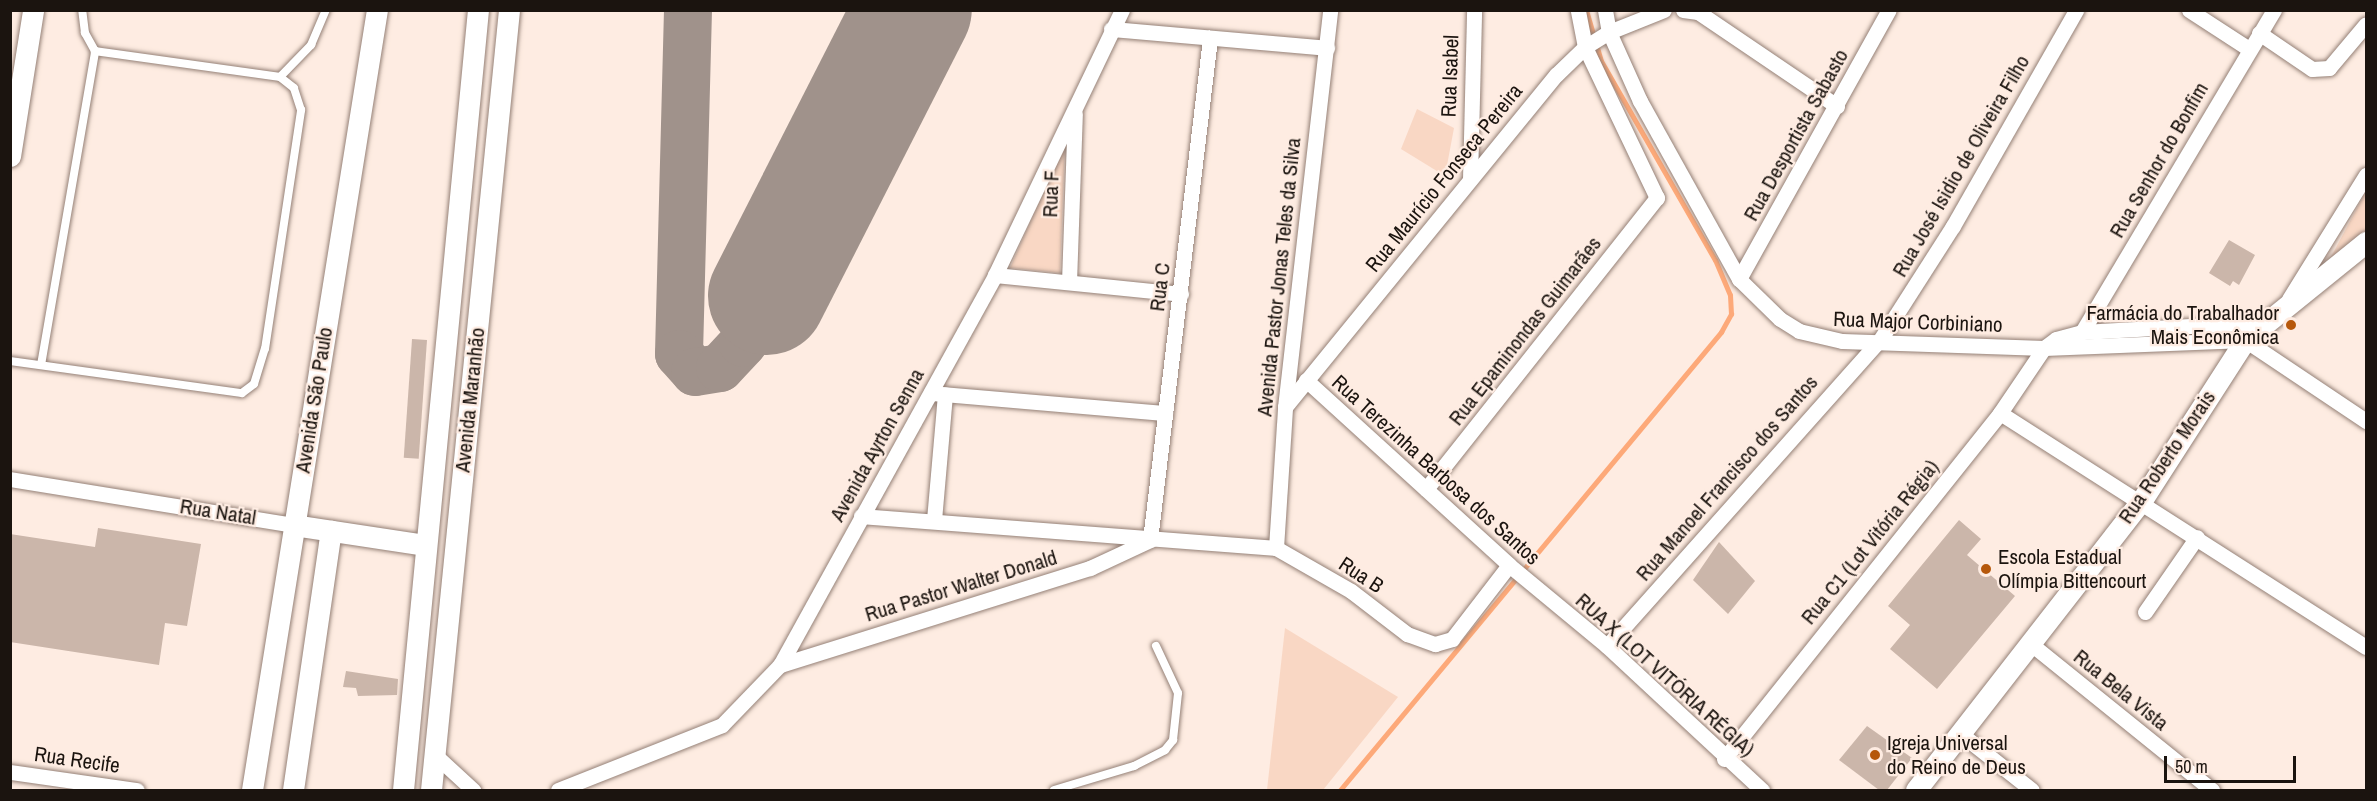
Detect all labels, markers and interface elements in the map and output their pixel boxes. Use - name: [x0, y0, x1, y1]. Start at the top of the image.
- street label: Rua Isabel: [1436, 34, 1464, 118]
- street label: Rua Desportista Sabasto: [1738, 45, 1854, 225]
- street label: Rua José Isidio de Oliveira Filho: [1887, 51, 2035, 281]
- street label: Rua Senhor do Bonfim: [2104, 78, 2214, 242]
- street label: Rua Maurício Fonseca Pereira: [1360, 79, 1528, 277]
- street label: Avenida Pastor Jonas Teles da Silva: [1252, 136, 1306, 418]
- street label: Rua F: [1038, 170, 1064, 218]
- street label: Rua Epaminondas Guimarães: [1443, 232, 1607, 430]
- street label: Rua C: [1145, 261, 1175, 313]
- place label: Farmácia do Trabalhador Mais Econômica: [2086, 300, 2279, 350]
- street label: Rua Major Corbiniano: [1833, 306, 2003, 338]
- marker: Farmácia do Trabalhador Mais Econômica: [2284, 318, 2298, 332]
- street label: Avenida São Paulo: [290, 325, 338, 475]
- street label: Avenida Maranhão: [450, 326, 490, 474]
- street label: Avenida Ayrton Senna: [824, 364, 930, 526]
- street label: Rua Terezinha Barbosa dos Santos: [1327, 370, 1545, 570]
- street label: Rua Manoel Francisco dos Santos: [1631, 370, 1823, 586]
- street label: Rua Roberto Morais: [2113, 386, 2221, 528]
- street label: Rua C1 (Lot Vitória Régia): [1796, 455, 1944, 629]
- street label: Rua Natal: [178, 494, 258, 530]
- place label: Escola Estadual Olímpia Bittencourt: [1998, 544, 2146, 594]
- street label: Rua Pastor Walter Donald: [862, 545, 1060, 627]
- street label: Rua B: [1334, 551, 1388, 599]
- marker: Escola Estadual Olímpia Bittencourt: [1979, 562, 1993, 576]
- street label: RUA X (LOT VITÓRIA RÉGIA): [1570, 587, 1760, 763]
- street label: Rua Bela Vista: [2069, 644, 2173, 736]
- place label: Igreja Universal do Reino de Deus: [1887, 730, 2026, 780]
- street label: Rua Recife: [33, 742, 121, 778]
- scale bar: [2167, 744, 2299, 782]
- marker: Igreja Universal do Reino de Deus: [1868, 748, 1882, 762]
- text: 50 m: [2175, 754, 2208, 779]

